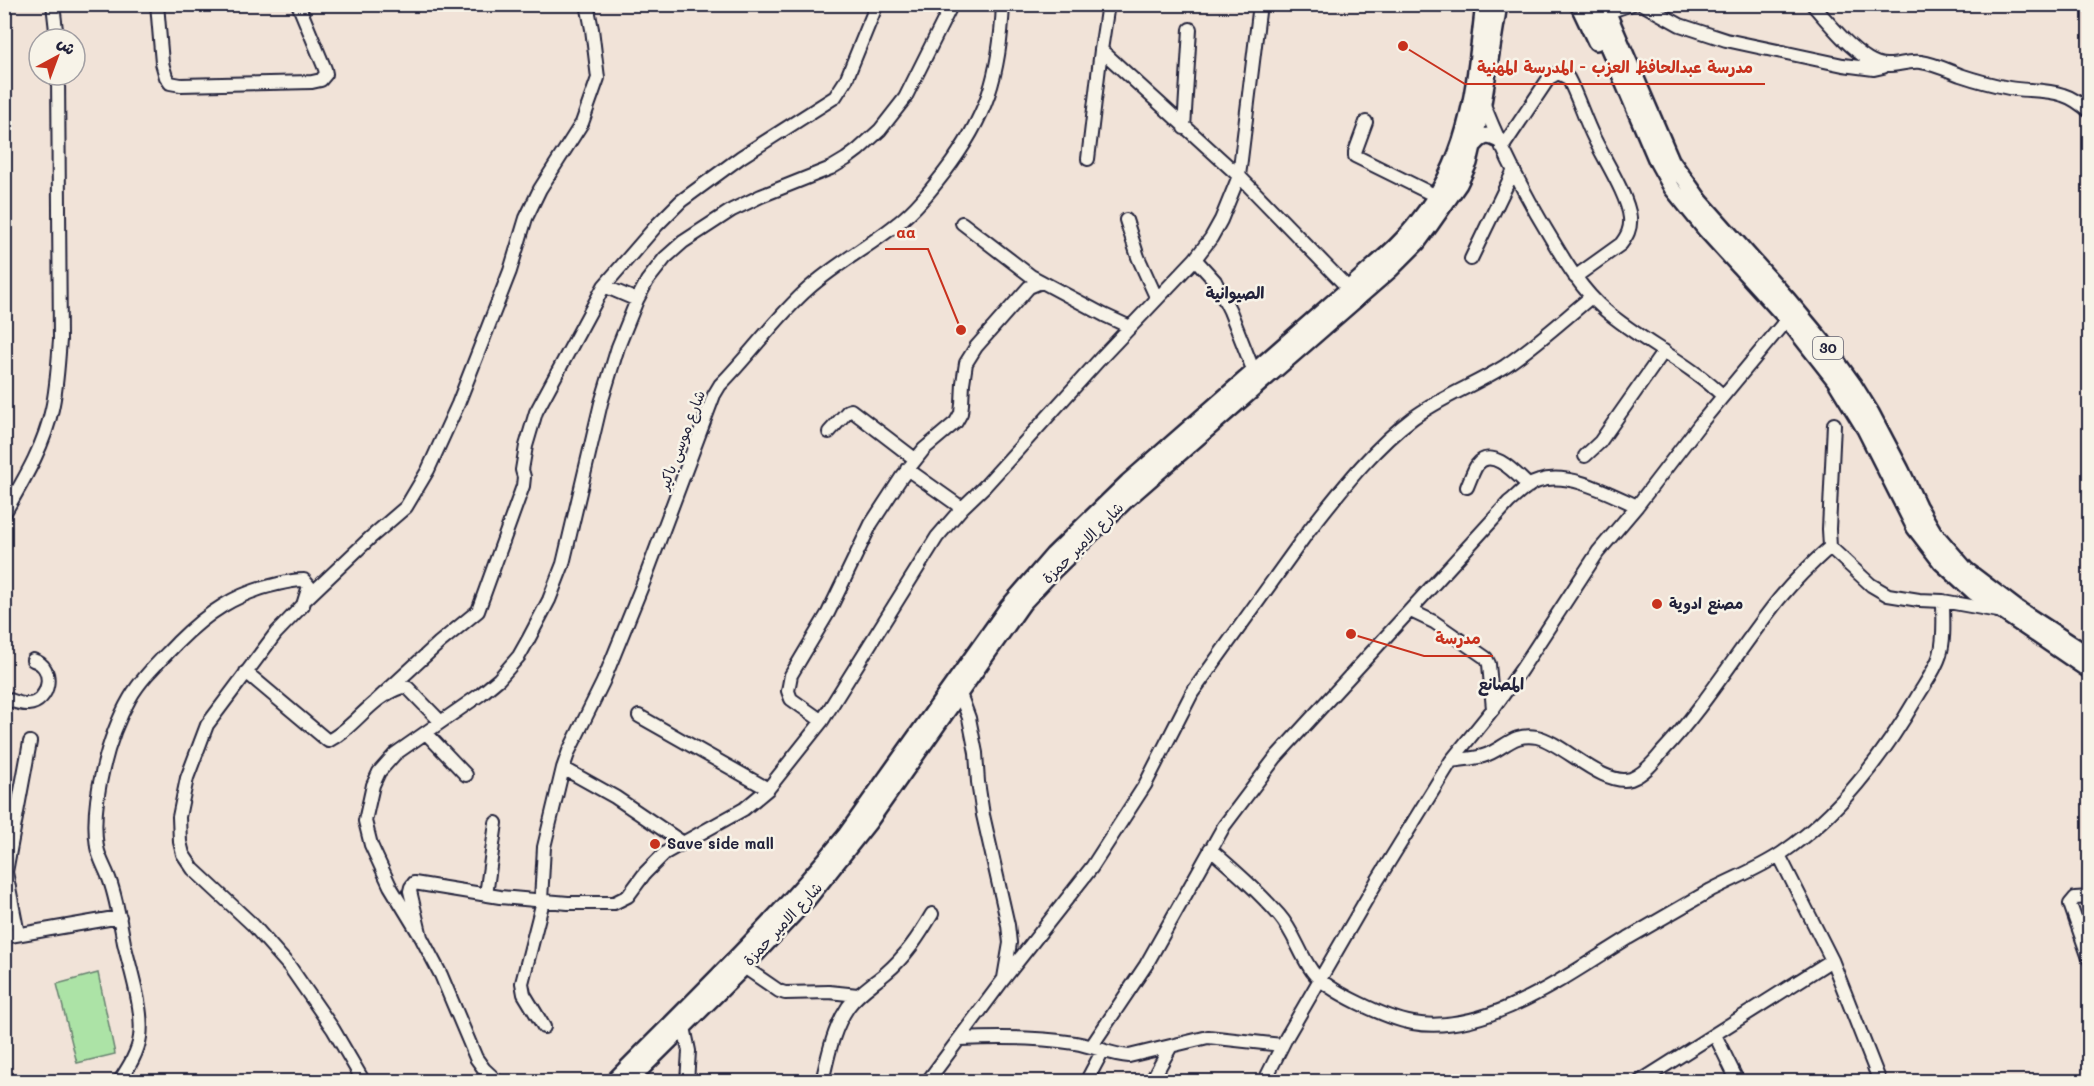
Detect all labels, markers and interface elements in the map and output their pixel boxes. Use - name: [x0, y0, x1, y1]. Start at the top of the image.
- north arrow: [27, 27, 87, 87]
- text: ش: [54, 32, 81, 59]
- callout: مدرسة عبدالحافظ العزب - المدرسة المهنية: [1465, 50, 1765, 84]
- text: مدرسة عبدالحافظ العزب - المدرسة المهنية: [1477, 56, 1753, 77]
- callout: aa: [885, 215, 928, 249]
- text: aa: [896, 221, 916, 242]
- district label: الصيوانية: [1206, 282, 1264, 304]
- road number: 30: [1813, 337, 1843, 359]
- street label: شارع موسى باكير: [652, 387, 710, 494]
- street label: شارع الامير حمزة: [1037, 497, 1128, 588]
- place label: مصنع ادوية: [1669, 593, 1743, 615]
- marker: مصنع ادوية: [1650, 597, 1664, 611]
- callout: مدرسة: [1424, 622, 1493, 656]
- text: مدرسة: [1435, 627, 1481, 648]
- district label: المصانع: [1478, 673, 1524, 696]
- place label: Save side mall: [667, 833, 774, 853]
- marker: Save side mall: [648, 837, 662, 851]
- street label: شارع الامير حمزة: [738, 877, 827, 970]

